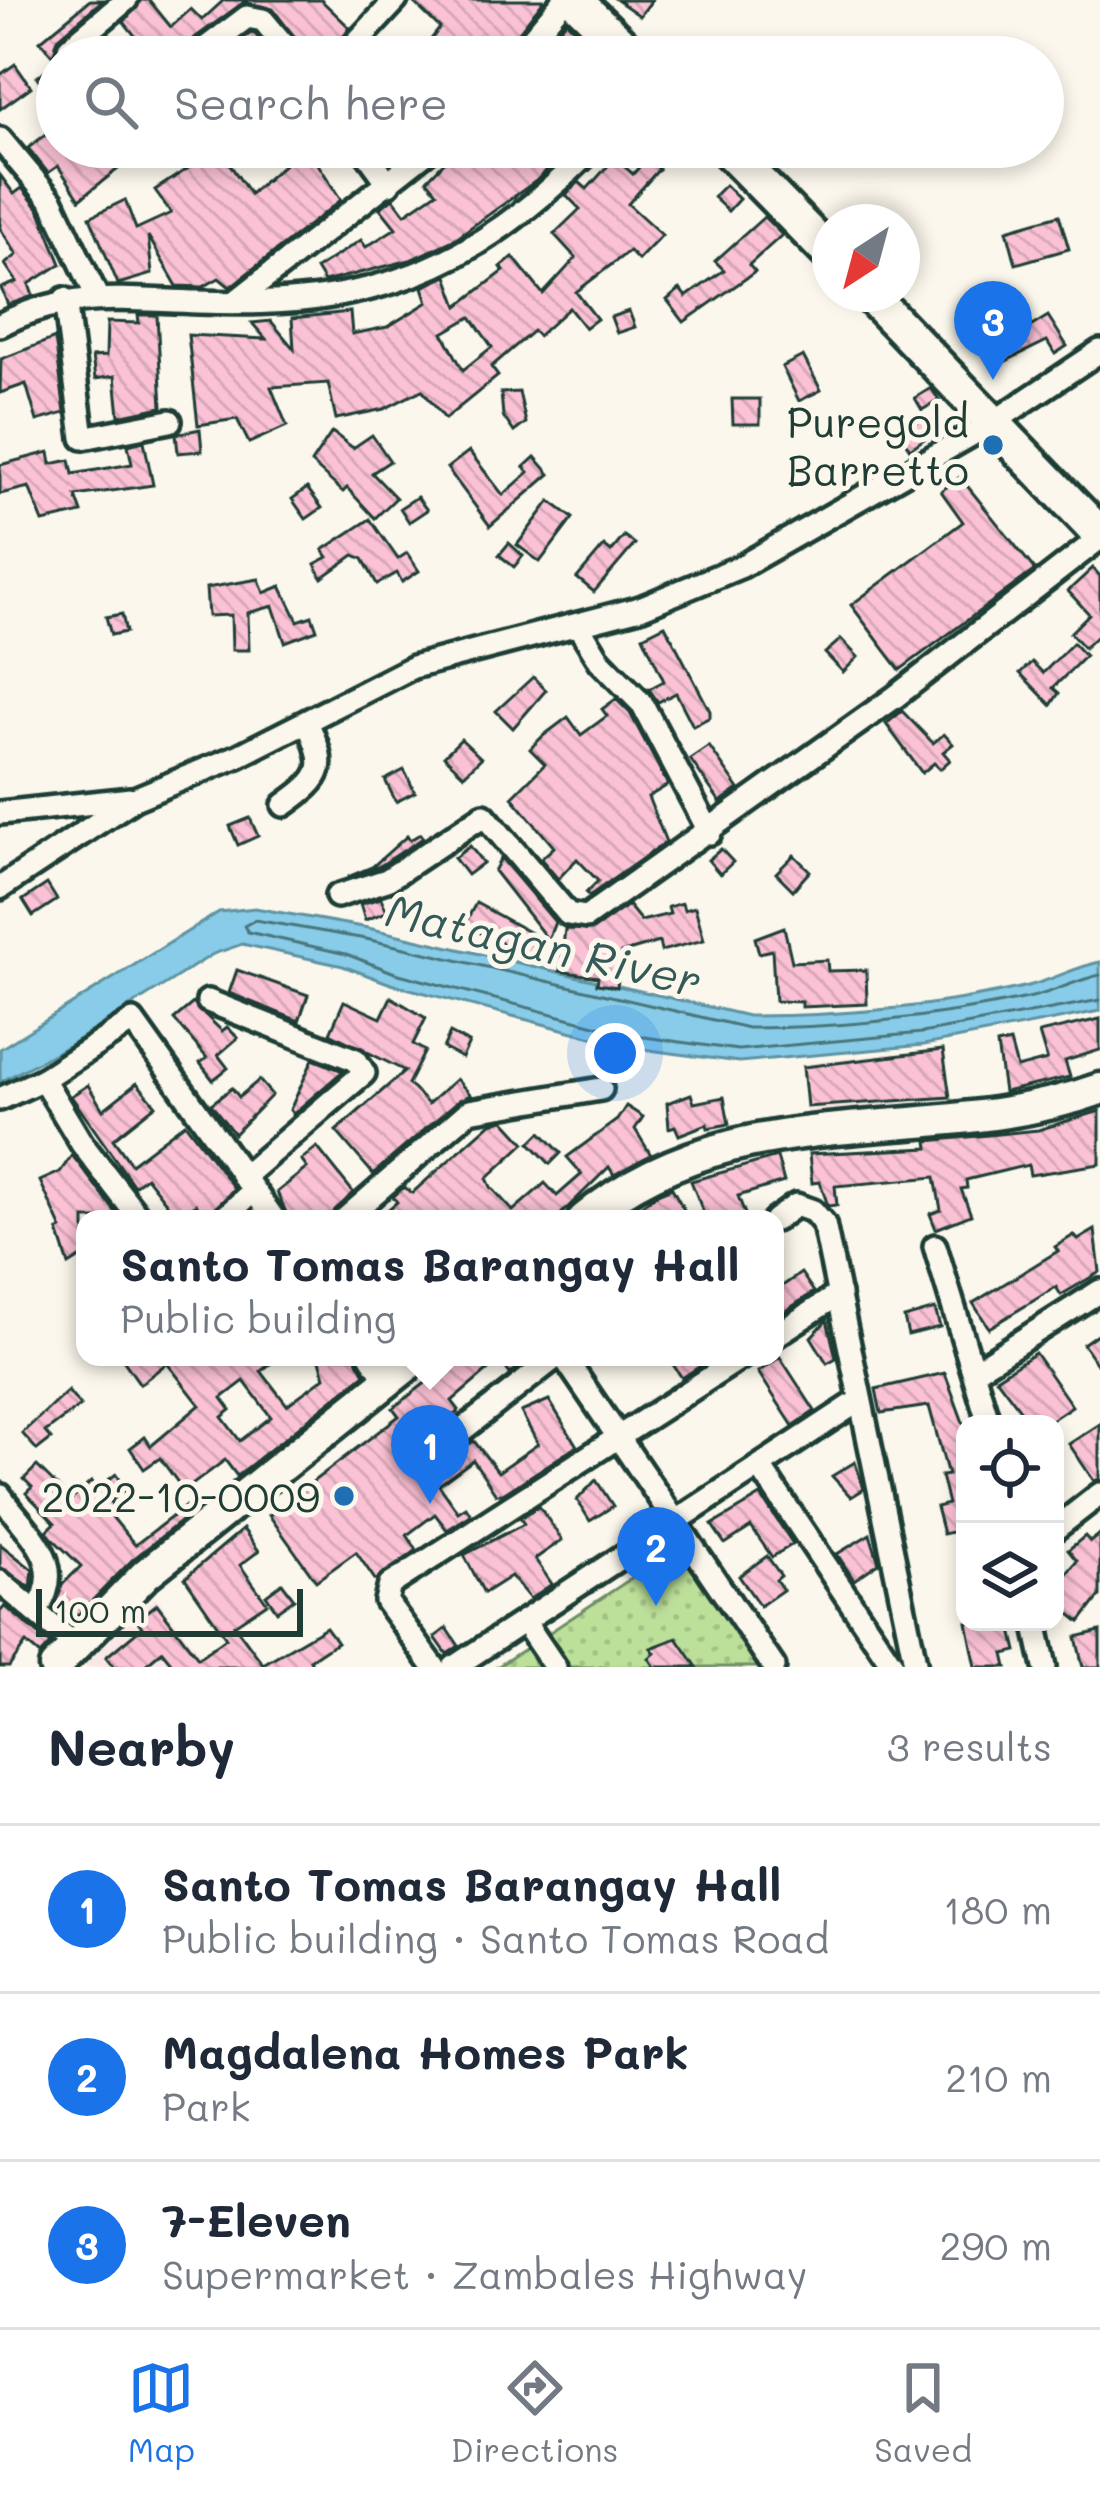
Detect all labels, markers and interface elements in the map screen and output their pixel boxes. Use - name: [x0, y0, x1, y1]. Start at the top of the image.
- search box: [36, 36, 1064, 168]
- icon: search: [78, 69, 144, 135]
- text: Search here: [174, 73, 448, 131]
- north arrow: [812, 204, 920, 312]
- pin: 3: [954, 281, 1032, 380]
- place label: Puregold Barretto: [787, 394, 969, 497]
- marker: Puregold Barretto: [980, 432, 1006, 458]
- water label: Matagan River: [381, 880, 707, 1008]
- your location: [585, 1023, 645, 1083]
- popup: [76, 1210, 784, 1366]
- text: Santo Tomas Barangay Hall: [120, 1234, 740, 1292]
- text: Public building: [120, 1292, 396, 1343]
- pin: 1: [391, 1405, 469, 1504]
- map controls: [956, 1415, 1064, 1631]
- button: locate: [956, 1415, 1064, 1523]
- place label: 2022-10-0009: [41, 1469, 320, 1524]
- marker: 2022-10-0009: [331, 1483, 357, 1509]
- pin: 2: [617, 1507, 695, 1606]
- button: layers: [956, 1523, 1064, 1631]
- scale bar: [36, 1583, 303, 1636]
- text: 100 m: [54, 1588, 146, 1631]
- text: Nearby: [48, 1712, 235, 1779]
- text: 3 results: [887, 1720, 1052, 1771]
- text: Santo Tomas Barangay Hall: [162, 1854, 781, 1912]
- text: 1: [78, 1883, 96, 1934]
- text: 180 m: [943, 1883, 1052, 1934]
- text: Public building · Santo Tomas Road: [162, 1912, 829, 1963]
- text: Magdalena Homes Park: [162, 2022, 689, 2080]
- text: 2: [76, 2051, 98, 2102]
- text: 210 m: [945, 2051, 1052, 2102]
- text: Park: [162, 2080, 250, 2131]
- text: 7-Eleven: [162, 2190, 351, 2248]
- text: 3: [75, 2219, 99, 2270]
- text: 290 m: [940, 2219, 1052, 2270]
- text: Supermarket · Zambales Highway: [162, 2248, 807, 2299]
- tab: Map: [128, 2355, 195, 2470]
- tab: Directions: [451, 2355, 618, 2470]
- tab: Saved: [874, 2355, 972, 2470]

